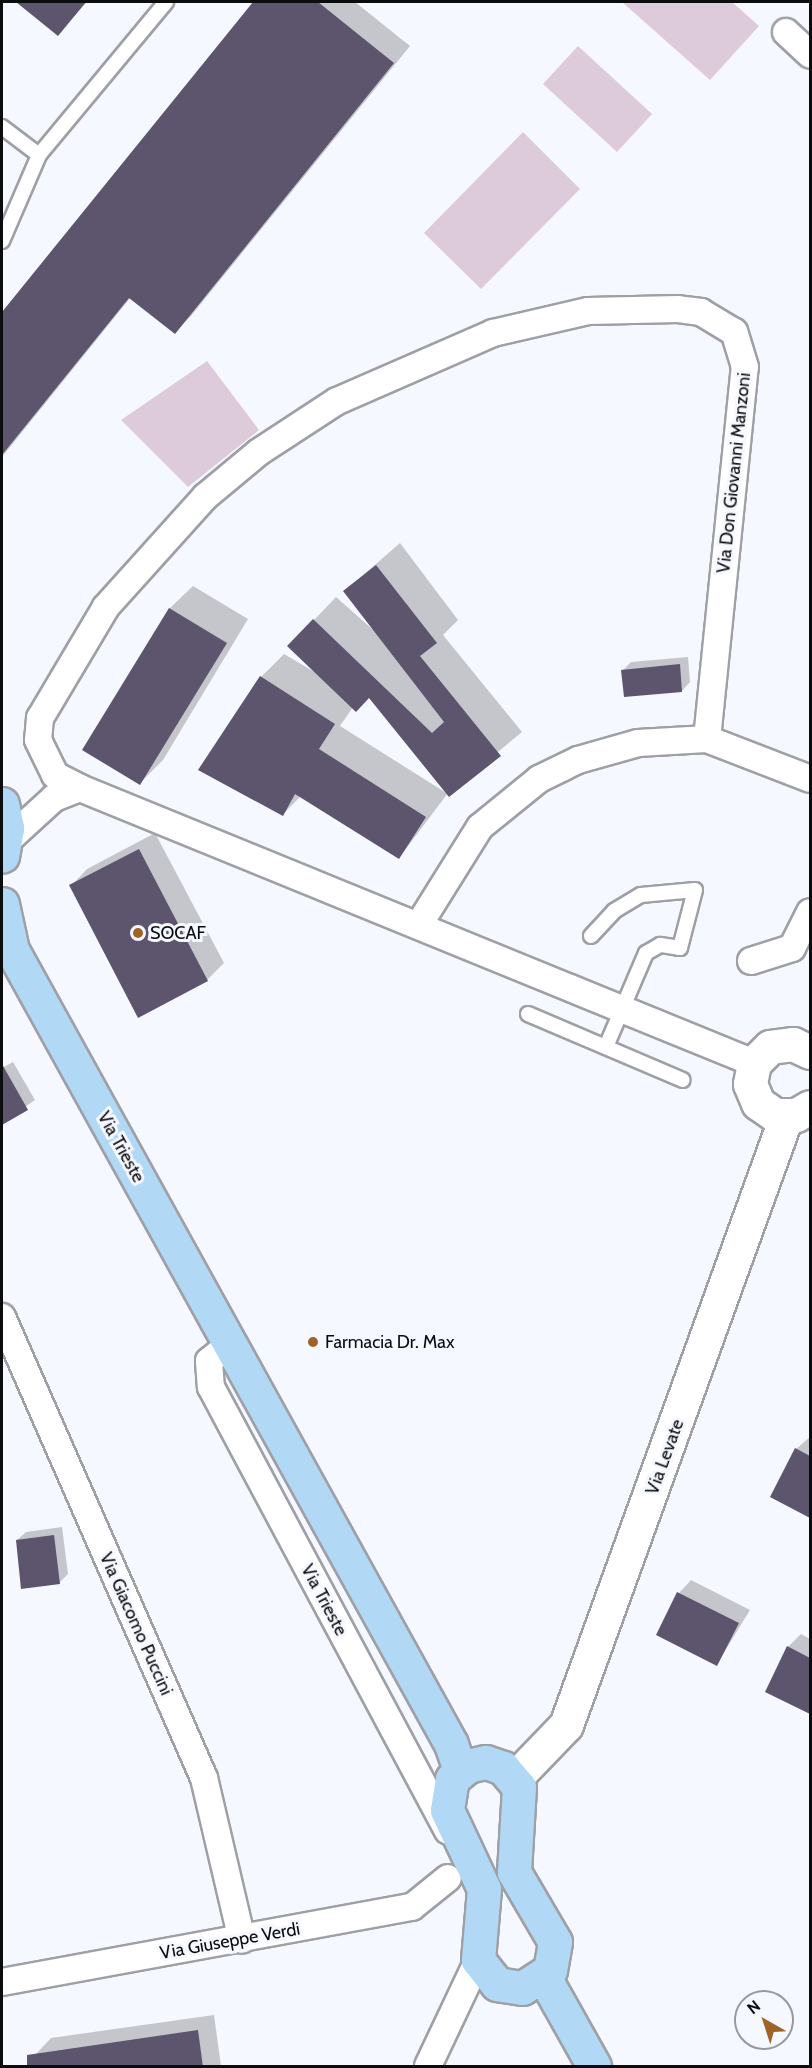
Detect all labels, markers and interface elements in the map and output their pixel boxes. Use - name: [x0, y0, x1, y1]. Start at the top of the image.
- street label: Via Don Giovanni Manzoni: [713, 372, 755, 574]
- place label: SOCAF: [150, 922, 206, 944]
- marker: SOCAF: [131, 926, 145, 940]
- street label: Via Trieste: [93, 1108, 149, 1186]
- place label: Farmacia Dr. Max: [325, 1331, 454, 1353]
- marker: Farmacia Dr. Max: [306, 1335, 320, 1349]
- street label: Via Levate: [641, 1416, 689, 1498]
- street label: Via Giacomo Puccini: [95, 1549, 177, 1699]
- street label: Via Trieste: [296, 1561, 352, 1639]
- street label: Via Giuseppe Verdi: [158, 1918, 302, 1964]
- north arrow: [734, 1990, 794, 2050]
- text: N: [743, 1996, 764, 2018]

